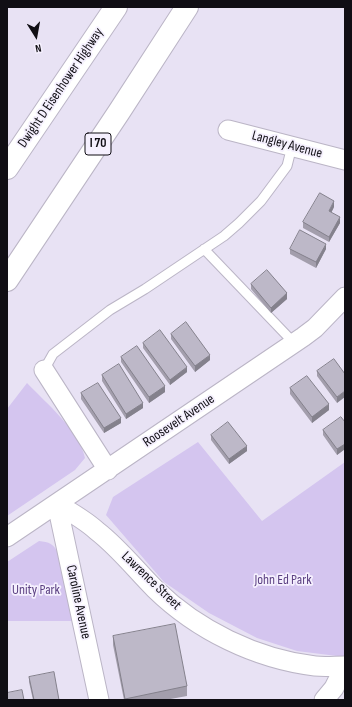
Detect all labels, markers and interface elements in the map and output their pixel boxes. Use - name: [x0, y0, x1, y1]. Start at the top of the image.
- north arrow: [16, 16, 56, 56]
- street label: Dwight D Eisenhower Highway: [15, 25, 107, 151]
- text: N: [34, 41, 43, 55]
- street label: Langley Avenue: [250, 128, 324, 162]
- road number: I 70: [85, 133, 111, 155]
- street label: Roosevelt Avenue: [140, 391, 218, 451]
- street label: Lawrence Street: [118, 548, 184, 614]
- street label: Caroline Avenue: [62, 564, 94, 640]
- park label: John Ed Park: [254, 572, 312, 588]
- park label: Unity Park: [12, 582, 60, 598]

